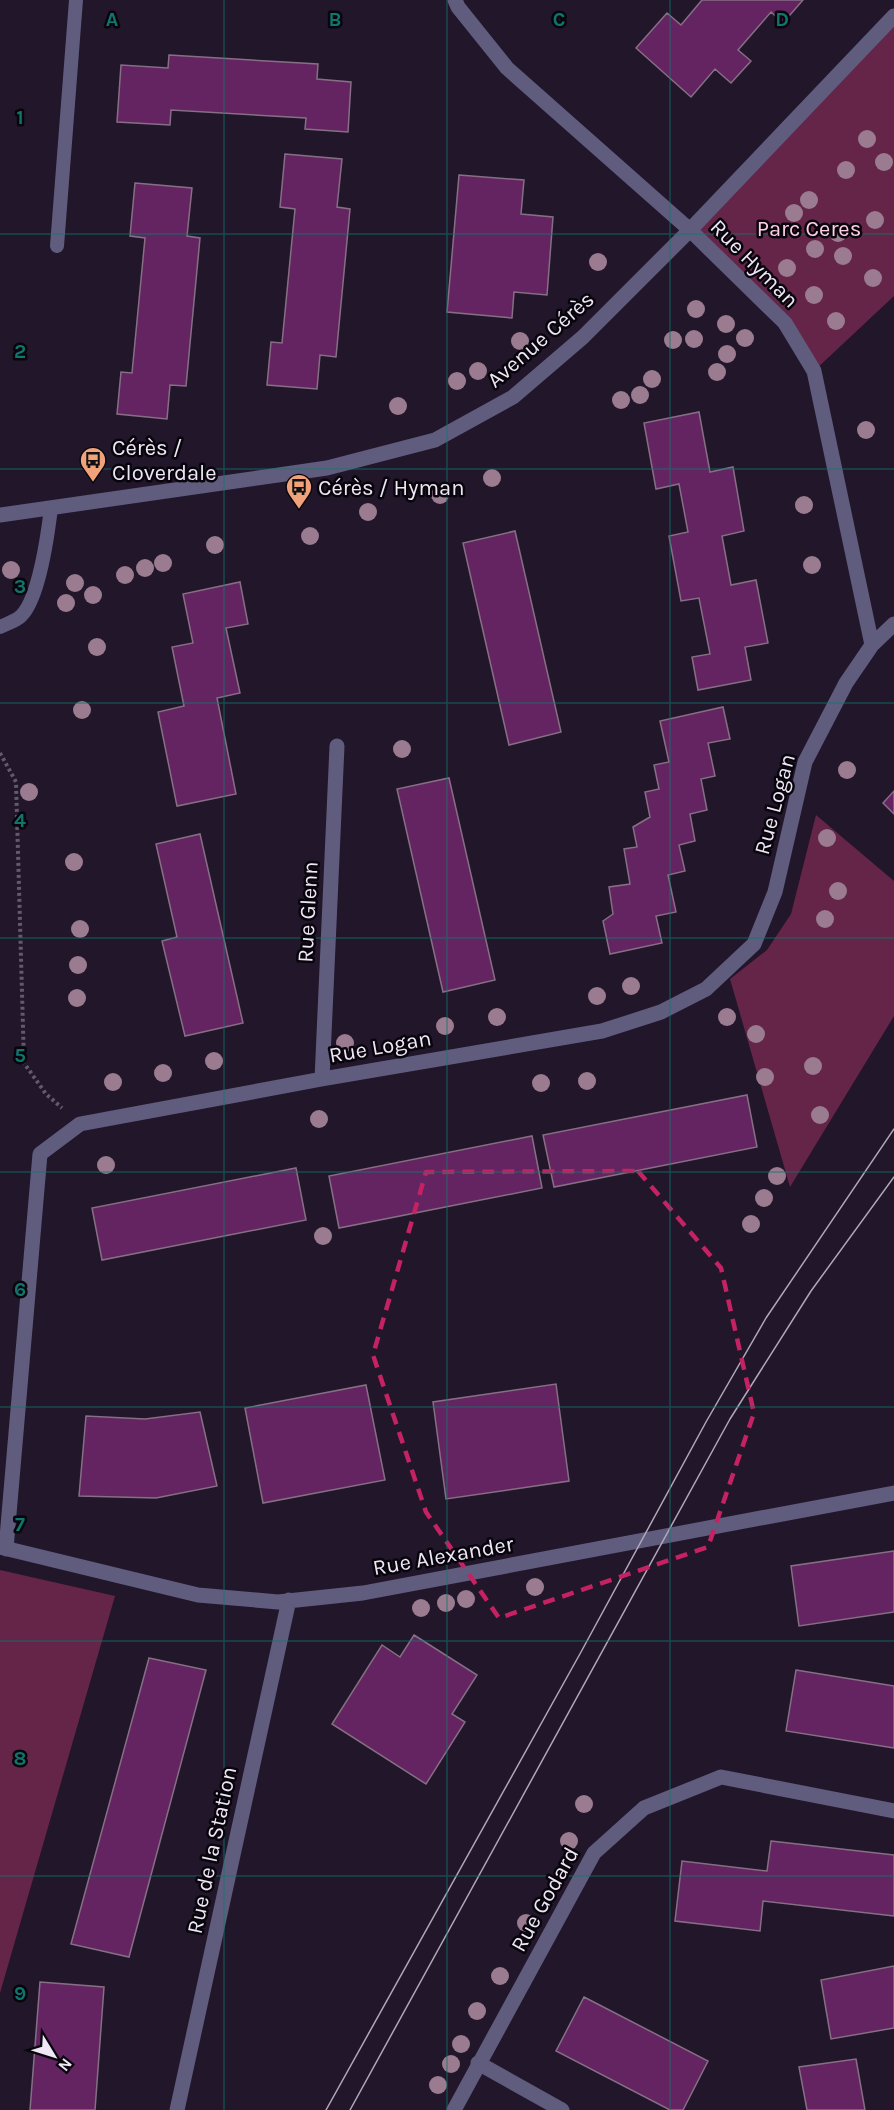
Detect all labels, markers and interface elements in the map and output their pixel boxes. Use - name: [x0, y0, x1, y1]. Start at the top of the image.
- text: A: [106, 8, 119, 31]
- text: B: [329, 8, 341, 31]
- text: C: [553, 8, 565, 31]
- text: D: [775, 8, 789, 31]
- text: 1: [16, 106, 24, 129]
- street label: Rue Hyman: [705, 214, 804, 313]
- park label: Parc Ceres: [757, 216, 861, 242]
- street label: Avenue Cérès: [482, 286, 599, 393]
- text: 2: [14, 340, 26, 363]
- place label: Cérès / Cloverdale: [112, 435, 217, 486]
- bus stop icon: Cérès / Cloverdale: [78, 445, 108, 483]
- bus stop icon: Cérès / Hyman: [284, 472, 314, 510]
- place label: Cérès / Hyman: [318, 475, 464, 501]
- text: 3: [14, 575, 26, 598]
- street label: Rue Logan: [749, 751, 801, 858]
- text: 4: [14, 809, 26, 832]
- street label: Rue Glenn: [292, 861, 324, 963]
- street label: Rue Logan: [327, 1025, 433, 1069]
- text: 5: [14, 1044, 26, 1067]
- text: 6: [14, 1278, 26, 1301]
- text: 7: [15, 1513, 25, 1536]
- street label: Rue Alexander: [371, 1531, 516, 1581]
- text: 8: [14, 1747, 26, 1770]
- street label: Rue de la Station: [182, 1764, 242, 1936]
- street label: Rue Godard: [505, 1843, 584, 1956]
- text: 9: [14, 1982, 26, 2005]
- north arrow: [24, 2026, 84, 2086]
- text: N: [54, 2055, 76, 2075]

